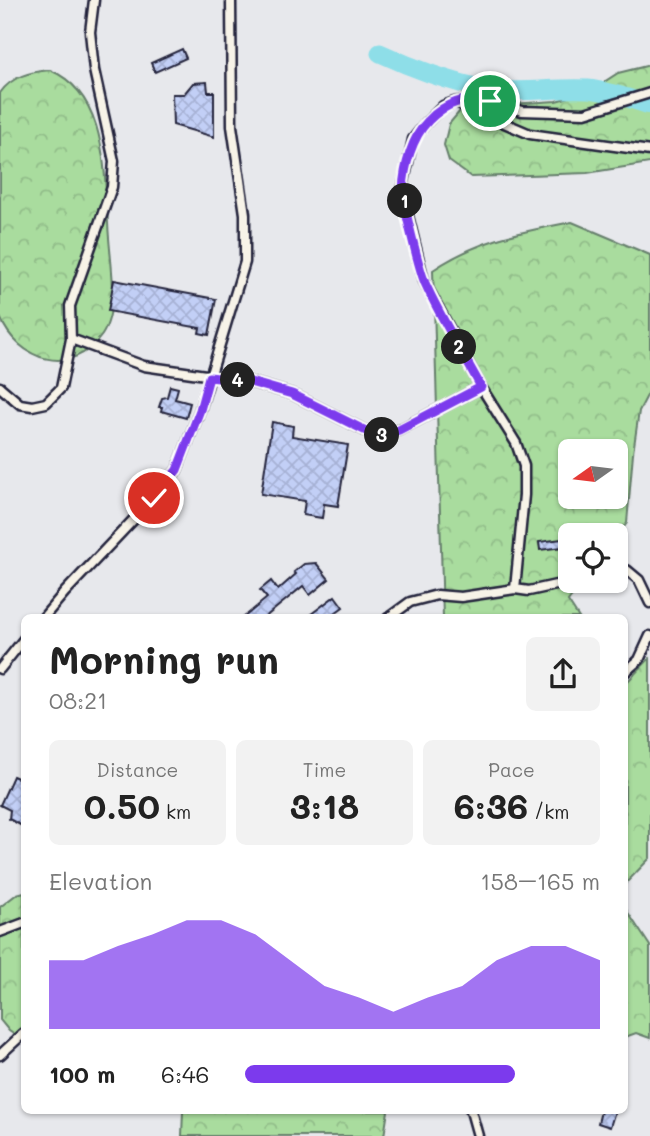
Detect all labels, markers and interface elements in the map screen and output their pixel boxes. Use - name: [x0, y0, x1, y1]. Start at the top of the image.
- pin: [460, 71, 520, 131]
- icon: arrive: [471, 82, 509, 120]
- pin: 1: [388, 184, 422, 218]
- text: 1: [400, 188, 409, 213]
- pin: 2: [442, 330, 476, 364]
- text: 2: [453, 334, 464, 359]
- pin: 4: [220, 362, 256, 398]
- text: 4: [231, 367, 244, 392]
- pin: 3: [364, 418, 400, 452]
- text: 3: [376, 422, 387, 447]
- north arrow: [558, 439, 628, 509]
- map controls: [558, 439, 628, 593]
- pin: [124, 468, 184, 528]
- icon: check: [135, 479, 173, 517]
- button: locate: [558, 523, 628, 593]
- text: Morning run: [49, 634, 279, 684]
- button: share: [526, 637, 600, 711]
- text: 08:21: [49, 685, 107, 715]
- text: Distance: [97, 757, 178, 782]
- text: Time: [303, 757, 346, 782]
- text: Pace: [488, 757, 535, 782]
- text: 0.50: [84, 782, 160, 828]
- text: 3:18: [290, 782, 359, 828]
- text: 6:36: [454, 782, 528, 828]
- text: km: [160, 799, 191, 824]
- text: /km: [528, 799, 569, 824]
- text: Elevation: [49, 866, 152, 896]
- text: 158–165 m: [480, 866, 600, 896]
- text: 100 m: [49, 1059, 115, 1089]
- text: 6:46: [161, 1059, 209, 1089]

